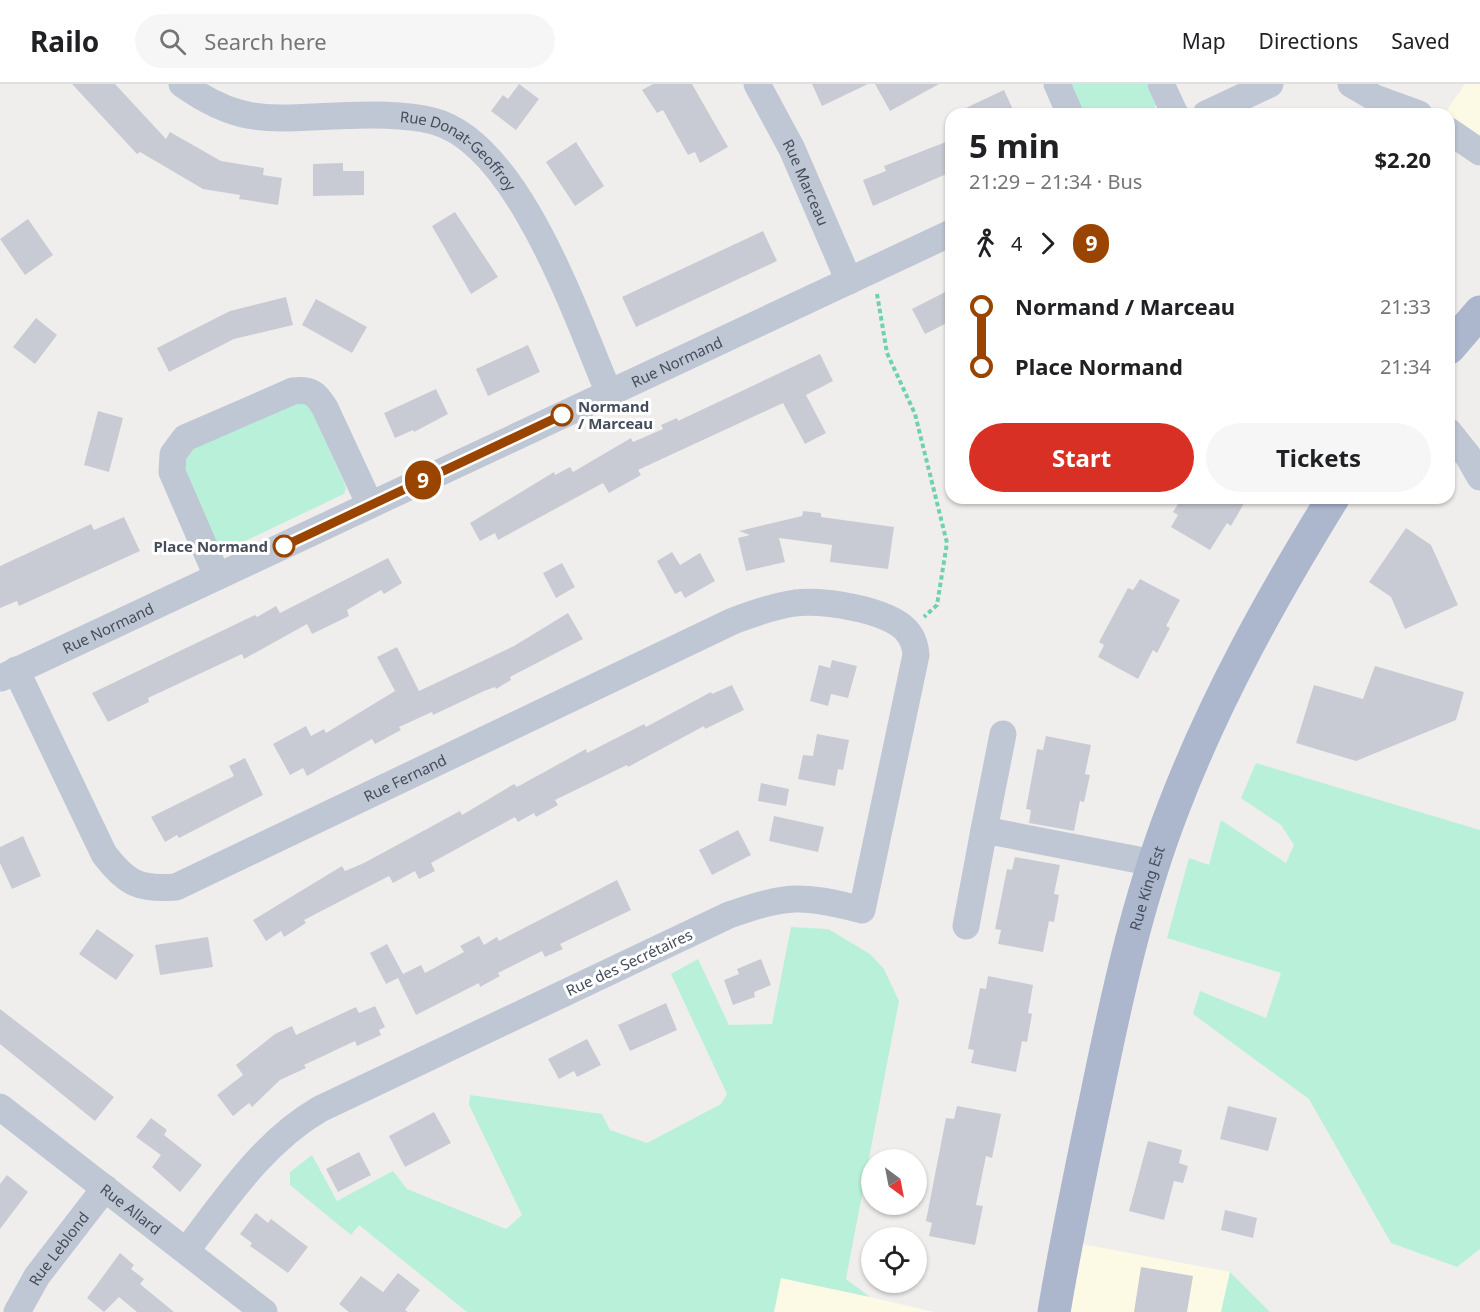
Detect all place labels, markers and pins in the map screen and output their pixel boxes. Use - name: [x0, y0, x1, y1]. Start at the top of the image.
- place label: Normand / Marceau: [578, 396, 653, 433]
- marker: Normand / Marceau: [551, 404, 573, 426]
- marker: Place Normand: [273, 535, 295, 557]
- place label: Place Normand: [154, 536, 268, 556]

